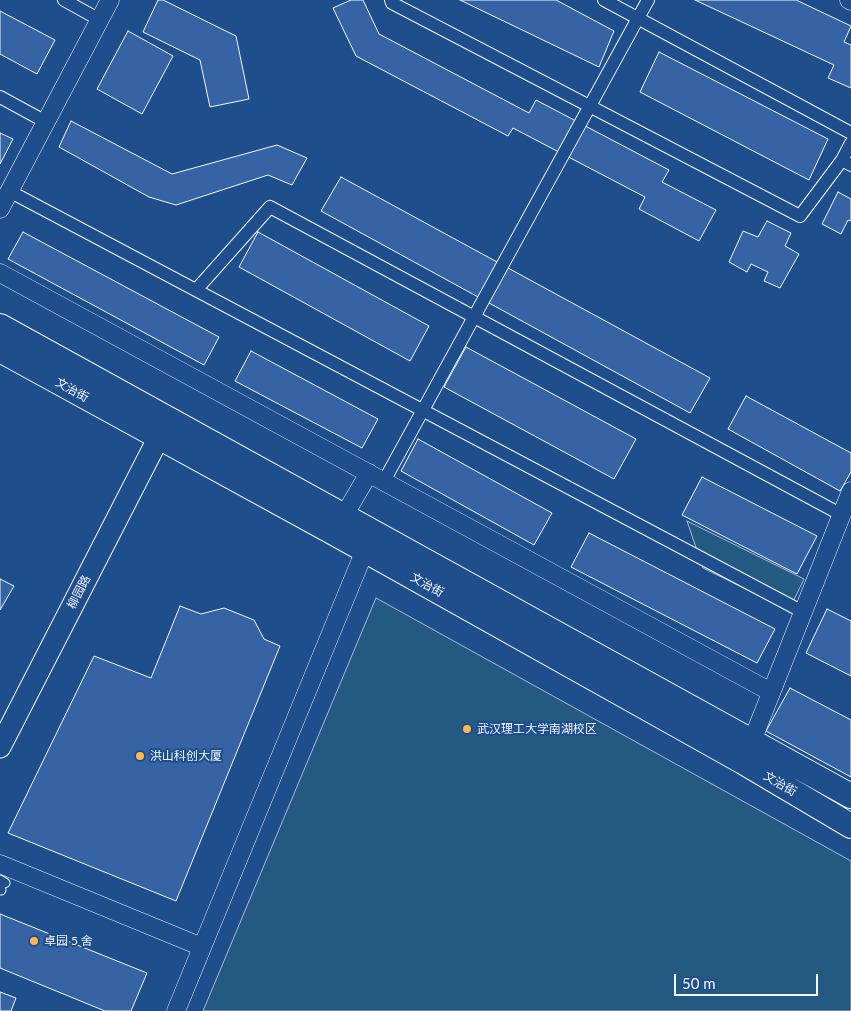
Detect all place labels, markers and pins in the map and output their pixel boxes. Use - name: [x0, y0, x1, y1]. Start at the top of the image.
- place label: 武汉理工大学南湖校区: [477, 722, 597, 736]
- marker: 武汉理工大学南湖校区: [461, 723, 473, 735]
- place label: 洪山科创大厦: [150, 749, 222, 763]
- marker: 洪山科创大厦: [134, 750, 146, 762]
- place label: 卓园 5 舍: [44, 934, 93, 948]
- marker: 卓园 5 舍: [28, 935, 40, 947]

